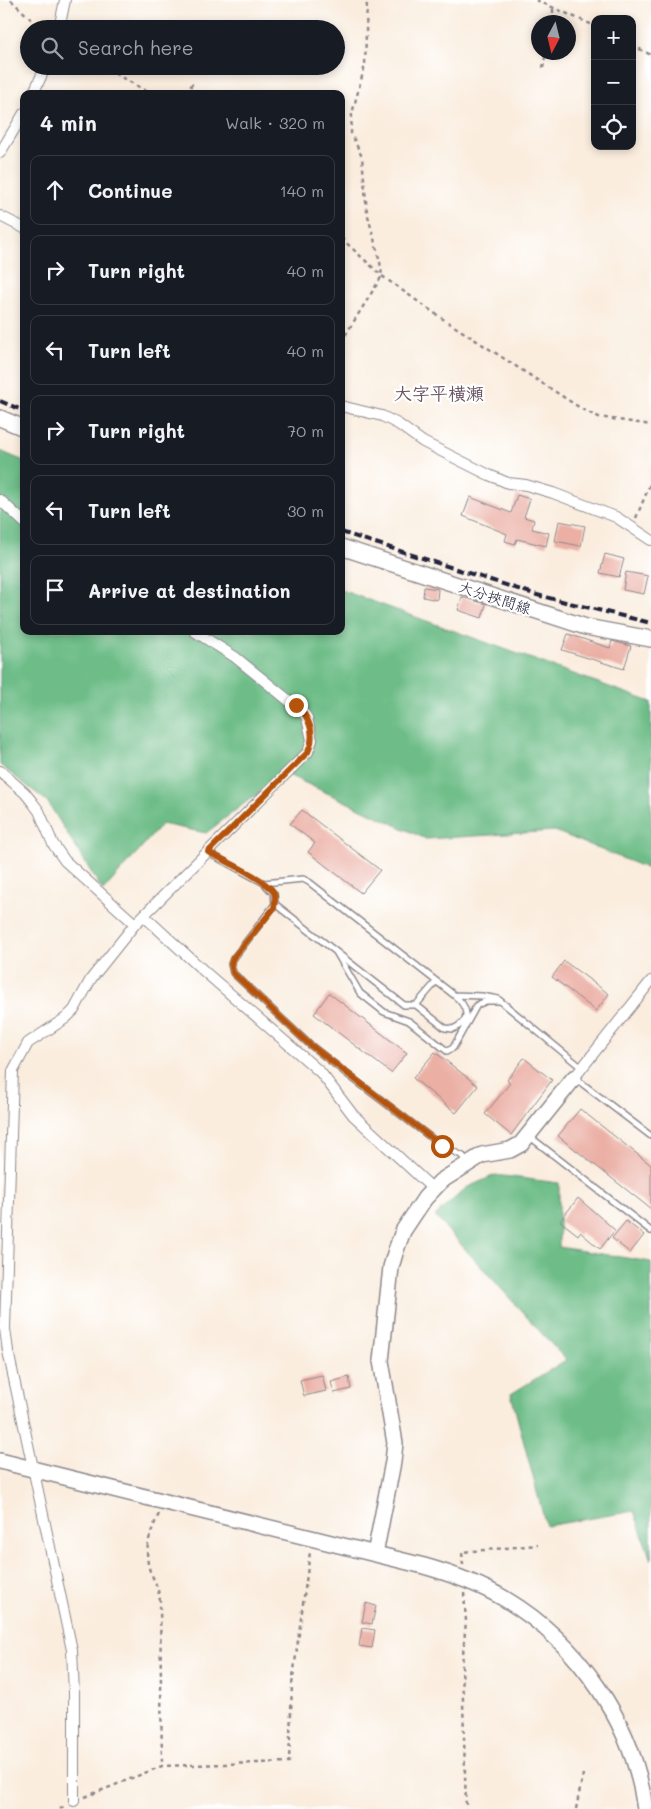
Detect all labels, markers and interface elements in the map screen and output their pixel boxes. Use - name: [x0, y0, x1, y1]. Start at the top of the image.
- north arrow: [531, 15, 576, 60]
- map controls: [591, 15, 636, 150]
- button: +: [591, 15, 636, 60]
- search box: [20, 20, 345, 75]
- icon: search: [38, 34, 66, 62]
- text: Search here: [78, 35, 194, 60]
- button: −: [591, 60, 636, 105]
- button: locate: [591, 105, 636, 150]
- text: 4 min: [40, 109, 97, 136]
- text: Walk · 320 m: [225, 112, 325, 133]
- icon: ahead: [41, 176, 69, 204]
- text: Continue: [88, 178, 173, 203]
- text: 140 m: [280, 180, 324, 201]
- icon: right: [41, 256, 69, 284]
- text: Turn right: [88, 258, 185, 283]
- text: 40 m: [287, 260, 324, 281]
- icon: left: [41, 336, 69, 364]
- text: Turn left: [88, 338, 171, 363]
- text: 40 m: [287, 340, 324, 361]
- district label: 大字平横瀬: [394, 381, 484, 405]
- icon: right: [41, 416, 69, 444]
- text: Turn right: [88, 418, 185, 443]
- text: 70 m: [287, 420, 324, 441]
- icon: left: [41, 496, 69, 524]
- text: Turn left: [88, 498, 171, 523]
- text: 30 m: [287, 500, 324, 521]
- icon: arrive: [41, 576, 69, 604]
- street label: 大分挾間線: [456, 576, 534, 618]
- text: Arrive at destination: [88, 578, 291, 603]
- route end: [285, 694, 308, 717]
- route start: [431, 1135, 454, 1158]

